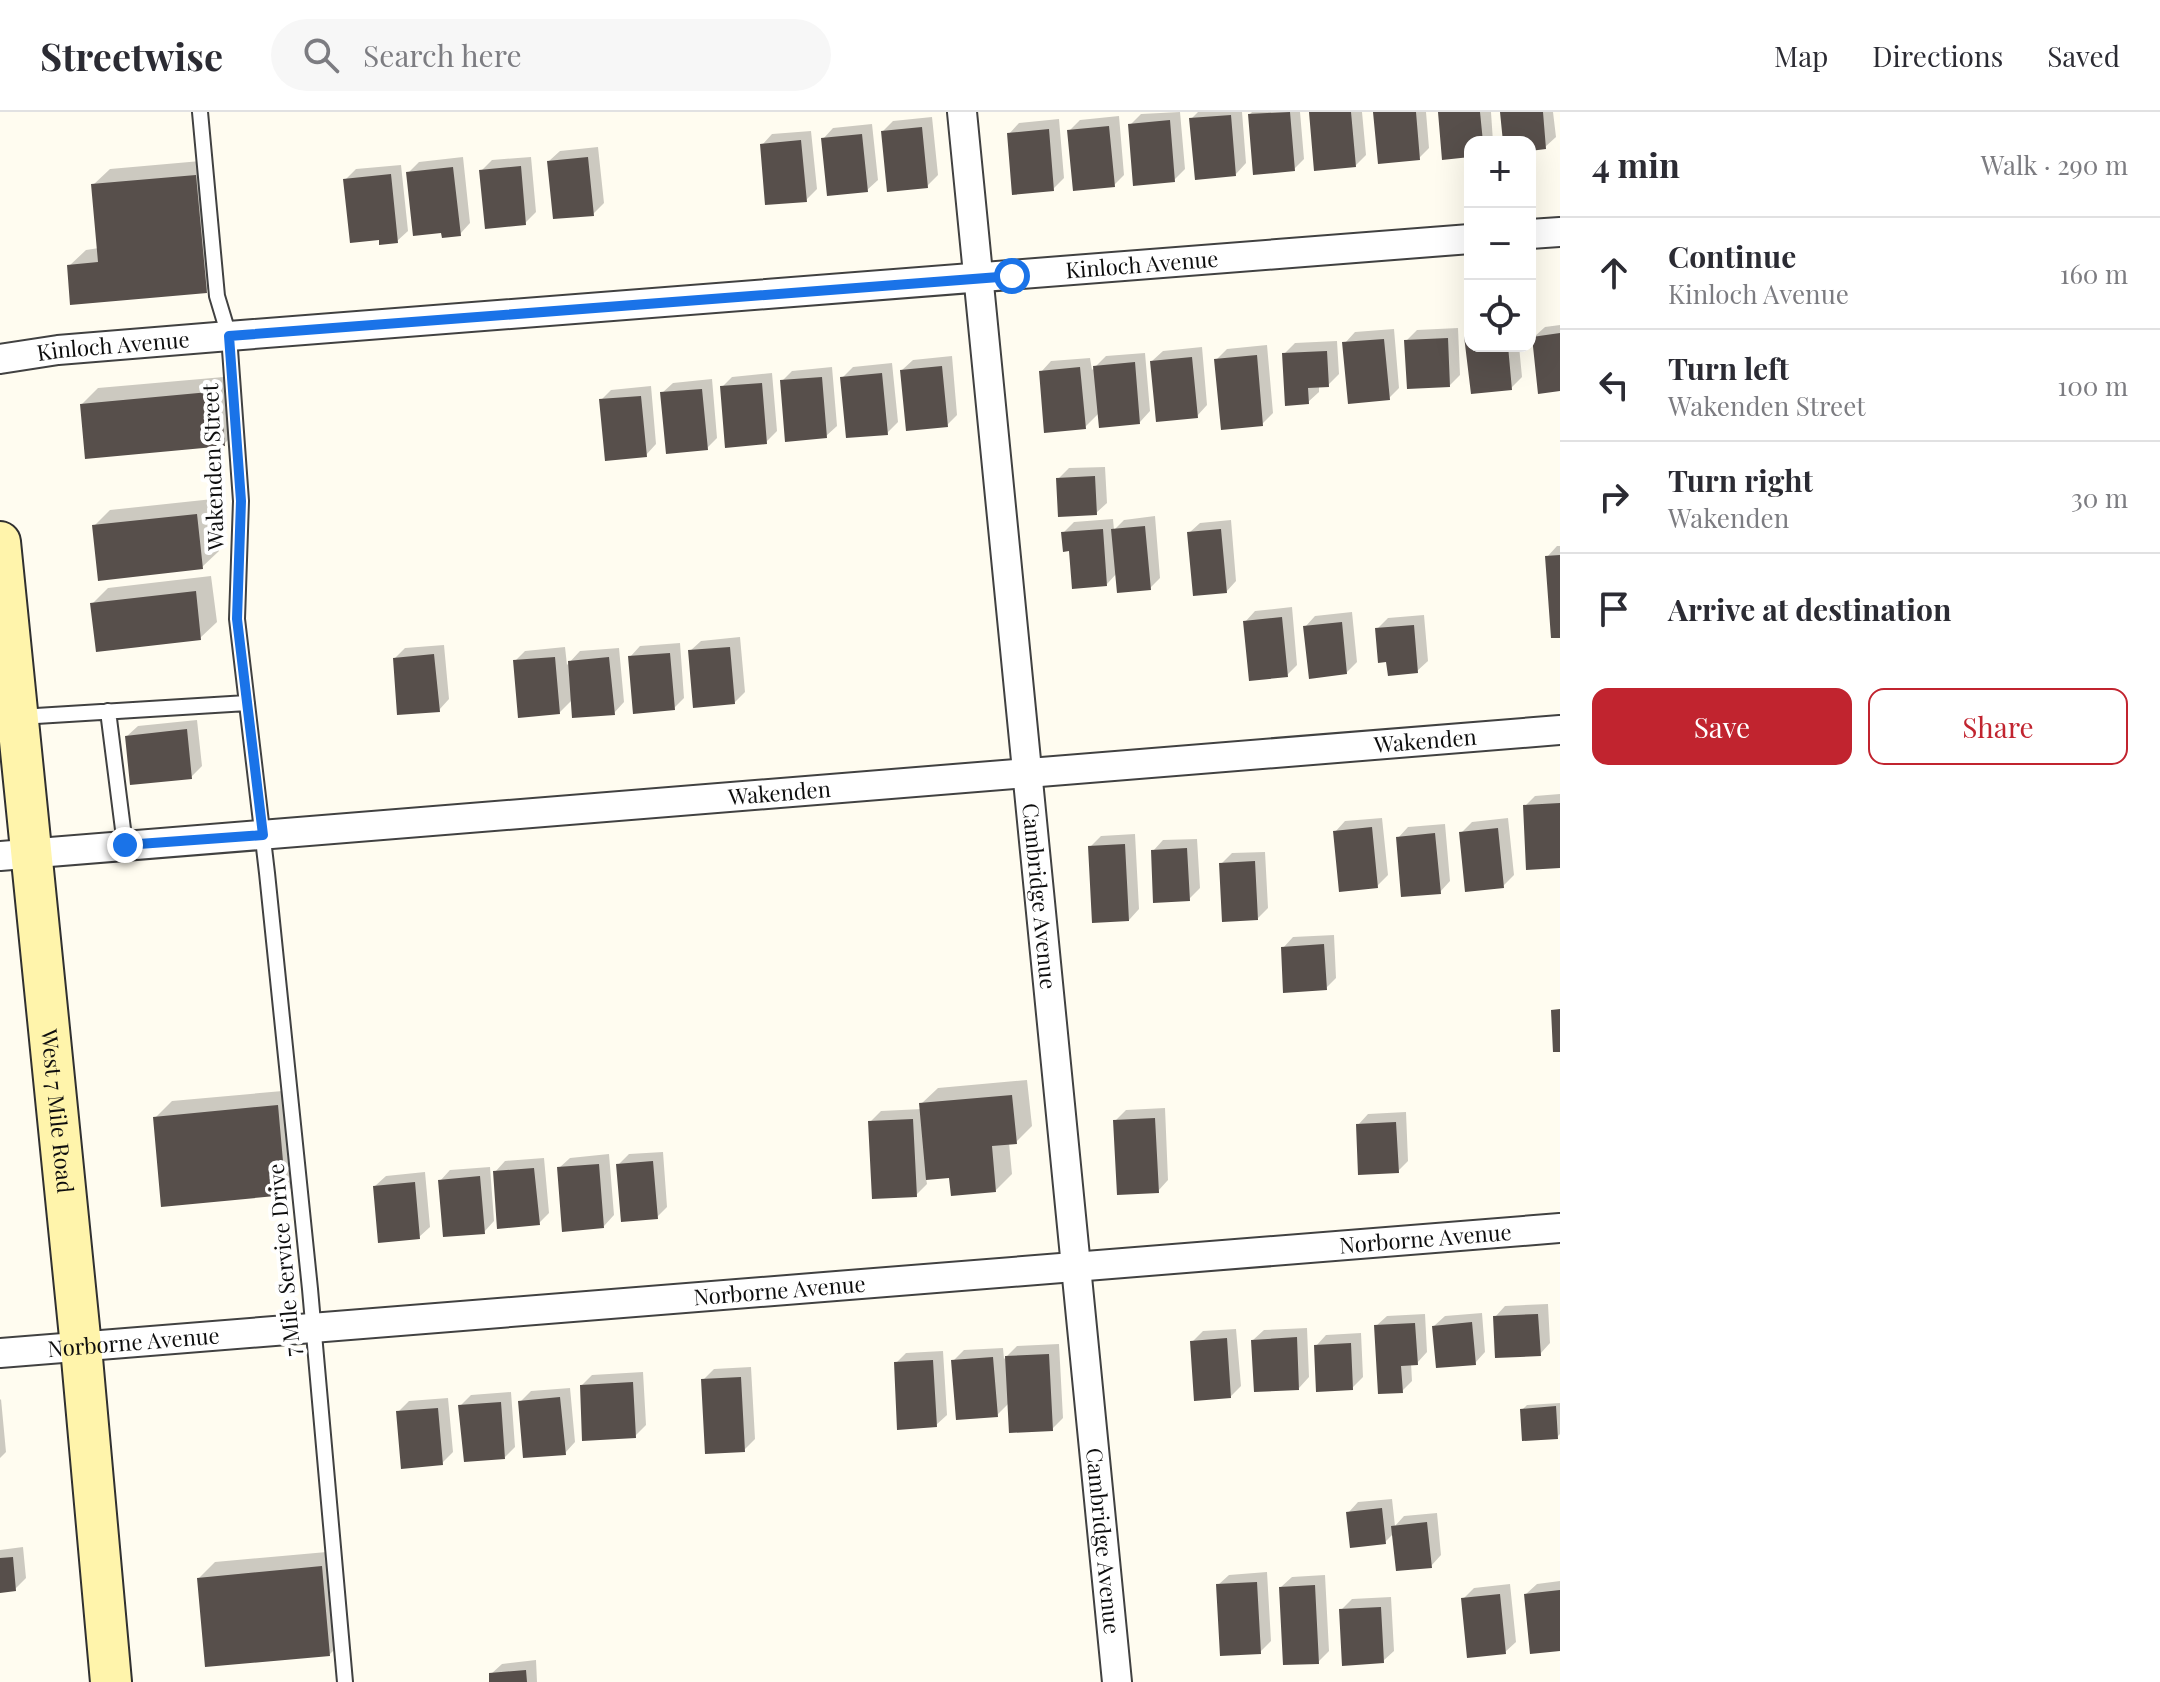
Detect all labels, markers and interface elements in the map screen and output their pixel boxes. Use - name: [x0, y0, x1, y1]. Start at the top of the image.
- search box: [271, 19, 831, 91]
- text: Streetwise: [40, 30, 223, 81]
- icon: search: [299, 33, 343, 77]
- text: Search here: [363, 35, 522, 75]
- text: Map: [1774, 37, 1828, 74]
- text: Directions: [1872, 37, 2003, 74]
- text: Saved: [2047, 37, 2120, 74]
- map controls: [1464, 136, 1536, 352]
- button: +: [1464, 136, 1536, 208]
- text: 4 min: [1592, 141, 1680, 187]
- text: Walk · 290 m: [1981, 147, 2128, 182]
- button: −: [1464, 208, 1536, 280]
- text: Continue: [1668, 236, 1796, 276]
- street label: Kinloch Avenue: [1064, 243, 1219, 285]
- icon: ahead: [1592, 251, 1636, 295]
- text: 160 m: [2060, 256, 2128, 291]
- route start: [994, 258, 1030, 294]
- text: Kinloch Avenue: [1668, 276, 1849, 311]
- button: locate: [1464, 280, 1536, 352]
- street label: Kinloch Avenue: [35, 323, 191, 367]
- text: Turn left: [1668, 348, 1789, 388]
- icon: left: [1592, 363, 1636, 407]
- text: 100 m: [2058, 368, 2128, 403]
- street label: Wakenden Street: [194, 382, 230, 552]
- text: Wakenden Street: [1668, 388, 1866, 423]
- text: Turn right: [1668, 460, 1813, 500]
- icon: right: [1592, 475, 1636, 519]
- text: 30 m: [2071, 480, 2128, 515]
- text: Wakenden: [1668, 500, 1789, 535]
- icon: arrive: [1592, 587, 1636, 631]
- text: Arrive at destination: [1668, 589, 1951, 629]
- button: Save: [1592, 688, 1852, 765]
- button: Share: [1868, 688, 2128, 765]
- street label: Wakenden: [1372, 721, 1478, 759]
- street label: Wakenden: [726, 773, 832, 811]
- street label: Cambridge Avenue: [1016, 802, 1065, 991]
- route end: [107, 827, 143, 863]
- street label: West 7 Mile Road: [35, 1026, 81, 1195]
- street label: 7 Mile Service Drive: [260, 1162, 306, 1358]
- street label: Norborne Avenue: [1338, 1216, 1513, 1260]
- street label: Norborne Avenue: [692, 1268, 867, 1311]
- street label: Norborne Avenue: [46, 1319, 221, 1363]
- street label: Cambridge Avenue: [1080, 1446, 1128, 1635]

